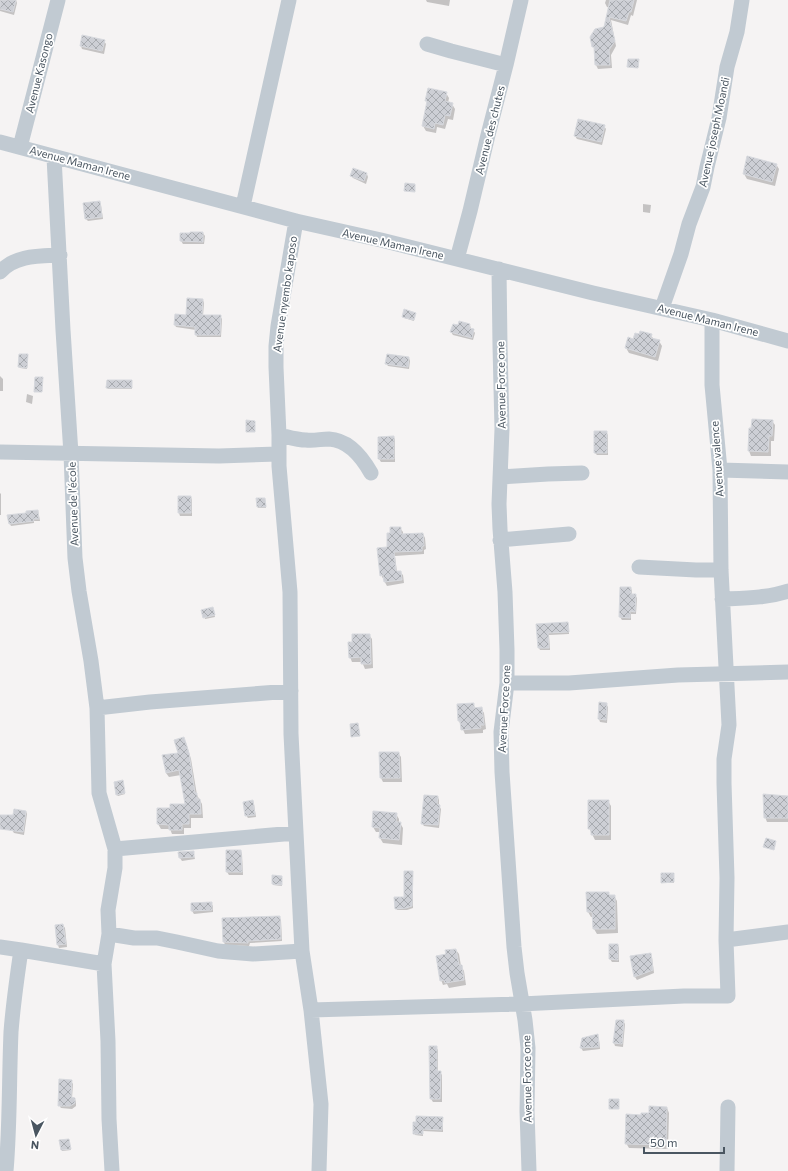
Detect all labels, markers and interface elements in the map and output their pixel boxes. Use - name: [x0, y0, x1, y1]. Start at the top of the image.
- street label: Avenue Kasongo: [22, 31, 55, 114]
- street label: Avenue joseph Moandi: [696, 76, 732, 188]
- street label: Avenue des chutes: [472, 84, 507, 176]
- street label: Avenue Maman Irene: [28, 143, 132, 182]
- street label: Avenue Maman Irene: [341, 225, 445, 262]
- street label: Avenue nyembo kaposo: [270, 235, 299, 353]
- street label: Avenue Maman Irene: [656, 301, 760, 338]
- street label: Avenue Force one: [493, 341, 508, 429]
- street label: Avenue valence: [707, 420, 726, 498]
- street label: Avenue de l'école: [65, 461, 80, 546]
- street label: Avenue Force one: [495, 665, 512, 753]
- street label: Avenue Force one: [519, 1035, 534, 1123]
- north arrow: [16, 1115, 56, 1155]
- scale bar: [644, 1129, 724, 1155]
- text: 50 m: [650, 1135, 678, 1149]
- text: N: [30, 1139, 40, 1152]

